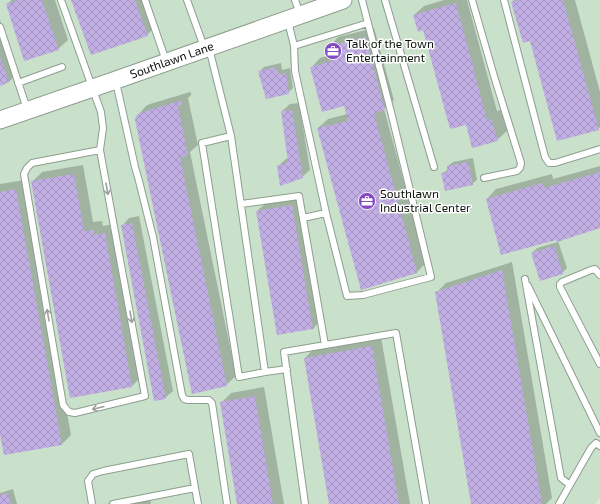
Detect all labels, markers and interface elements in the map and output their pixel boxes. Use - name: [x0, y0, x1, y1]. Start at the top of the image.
- place label: Talk of the Town Entertainment: [346, 36, 434, 64]
- street label: Southlawn Lane: [128, 38, 215, 81]
- office icon: Talk of the Town Entertainment: [323, 41, 343, 61]
- one-way arrow: [104, 182, 112, 195]
- place label: Southlawn Industrial Center: [380, 186, 471, 214]
- office icon: Southlawn Industrial Center: [357, 191, 377, 211]
- one-way arrow: [44, 308, 52, 321]
- one-way arrow: [127, 310, 135, 323]
- one-way arrow: [92, 405, 105, 412]

